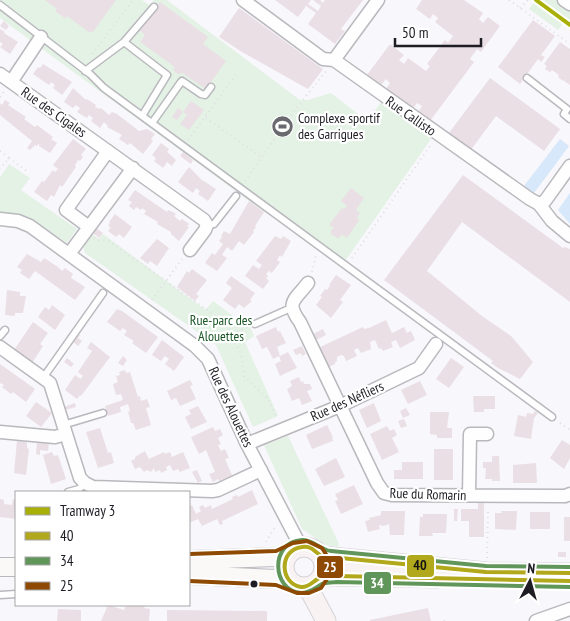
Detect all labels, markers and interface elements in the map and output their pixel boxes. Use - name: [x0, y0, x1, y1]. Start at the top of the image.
- scale bar: [395, 15, 481, 47]
- text: 50 m: [402, 23, 428, 42]
- street label: Rue des Cigales: [18, 83, 90, 141]
- street label: Rue Callisto: [382, 92, 440, 140]
- place label: Complexe sportif des Garrigues: [298, 109, 380, 143]
- sports icon: Complexe sportif des Garrigues: [270, 114, 294, 138]
- park label: Rue-parc des Alouettes: [190, 311, 252, 345]
- street label: Rue des Alouettes: [205, 364, 258, 450]
- street label: Rue des Néfliers: [308, 377, 387, 425]
- street label: Rue du Romarin: [389, 484, 467, 504]
- legend: [15, 491, 190, 606]
- text: Tramway 3: [60, 501, 115, 520]
- text: 40: [60, 526, 74, 545]
- text: 34: [60, 551, 74, 570]
- line badge: 40: [406, 554, 435, 578]
- line badge: 25: [316, 555, 344, 579]
- text: 40: [413, 556, 427, 574]
- north arrow: [505, 556, 555, 606]
- text: 25: [323, 558, 337, 576]
- text: N: [527, 559, 536, 577]
- line badge: 34: [363, 571, 392, 595]
- text: 34: [370, 574, 384, 592]
- text: 25: [60, 576, 74, 595]
- unlabelled marker: [249, 579, 259, 589]

